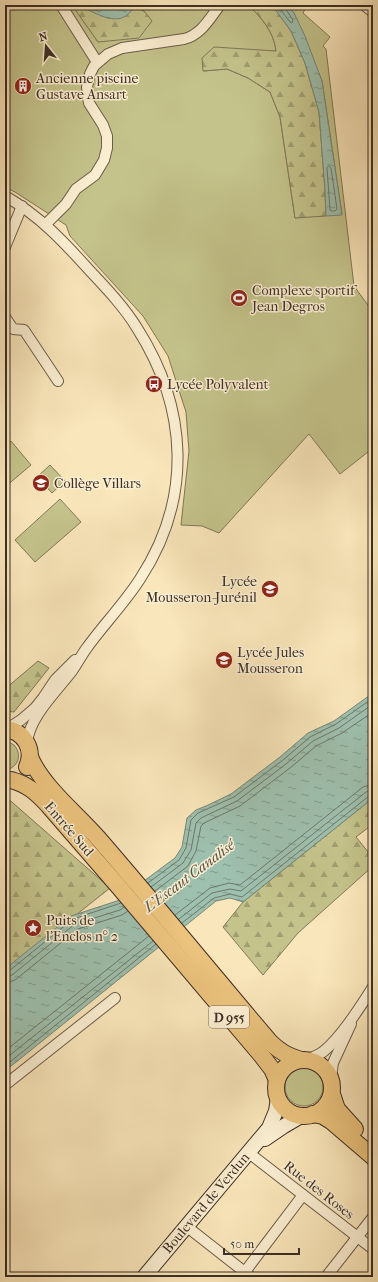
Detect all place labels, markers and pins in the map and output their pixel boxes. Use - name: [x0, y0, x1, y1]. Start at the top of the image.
- place label: Ancienne piscine Gustave Ansart: [35, 70, 139, 103]
- building icon: Ancienne piscine Gustave Ansart: [13, 76, 33, 96]
- place label: Complexe sportif Jean Degros: [251, 282, 358, 315]
- sports icon: Complexe sportif Jean Degros: [229, 288, 249, 308]
- bus stop icon: Lycée Polyvalent: [144, 374, 164, 394]
- place label: Lycée Polyvalent: [167, 376, 269, 393]
- school or university icon: Collège Villars: [31, 473, 51, 493]
- place label: Collège Villars: [54, 475, 141, 492]
- place label: Lycée Mousseron-Jurénil: [146, 573, 257, 606]
- school or university icon: Lycée Mousseron-Jurénil: [260, 579, 280, 599]
- place label: Lycée Jules Mousseron: [237, 644, 304, 677]
- school or university icon: Lycée Jules Mousseron: [214, 650, 234, 670]
- place label: Puits de l'Enclos n° 2: [45, 912, 118, 945]
- place icon: Puits de l'Enclos n° 2: [23, 918, 43, 938]

